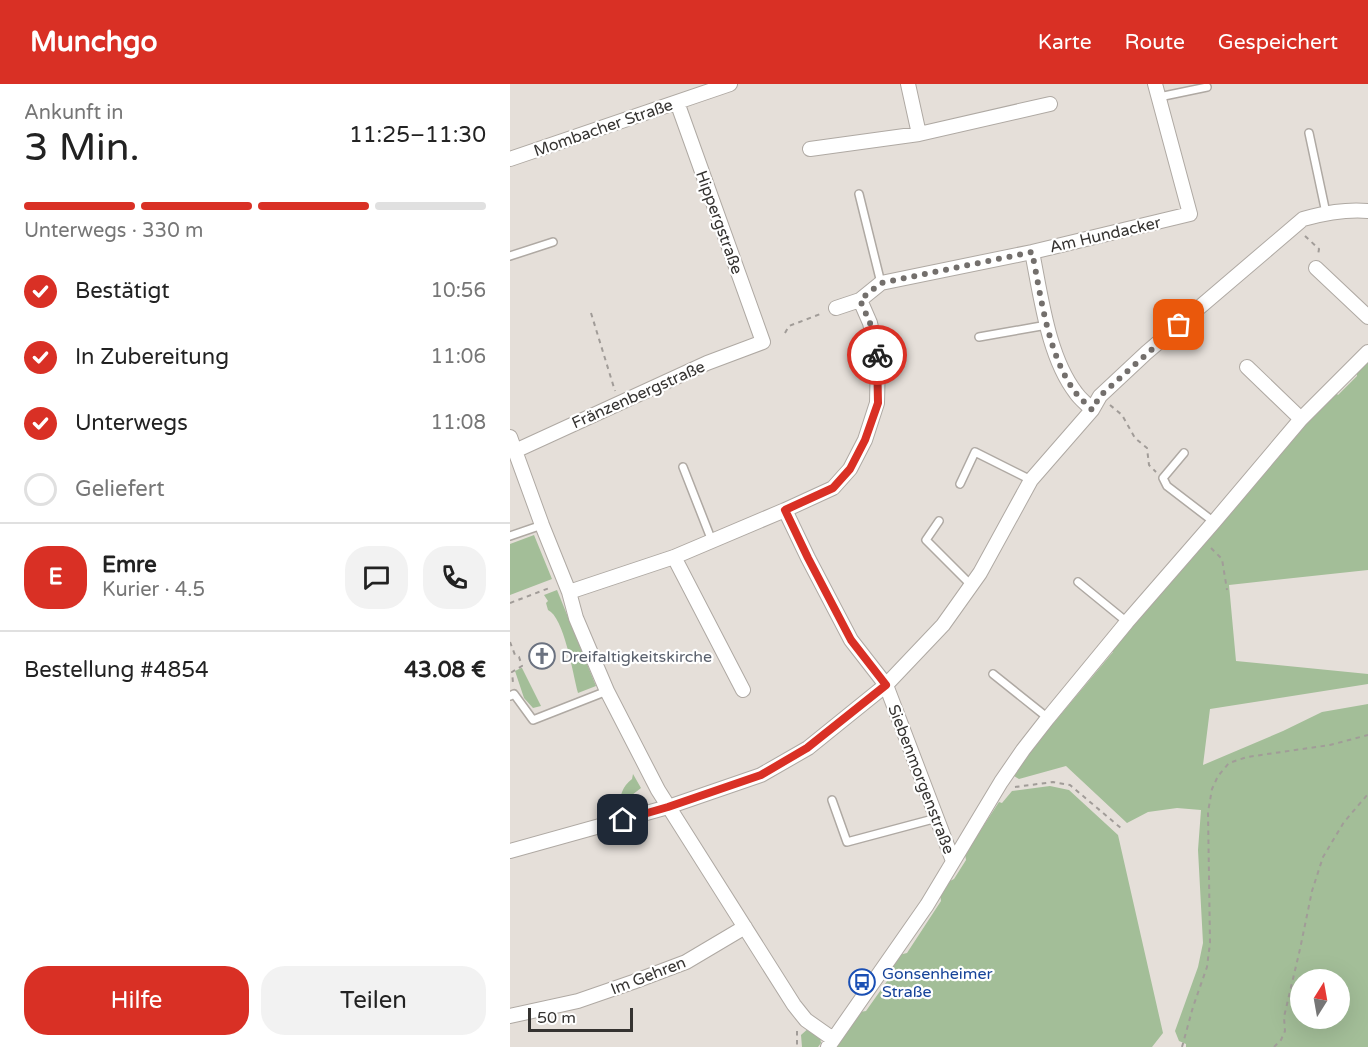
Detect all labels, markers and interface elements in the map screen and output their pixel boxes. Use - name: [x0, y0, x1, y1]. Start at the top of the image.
- text: Munchgo: [30, 25, 157, 59]
- text: Karte: [1038, 30, 1092, 55]
- text: Route: [1125, 30, 1185, 55]
- text: Gespeichert: [1218, 30, 1338, 55]
- street label: Mombacher Straße: [531, 95, 676, 161]
- text: Ankunft in: [24, 101, 123, 125]
- text: 11:25–11:30: [349, 122, 486, 148]
- text: 3 Min.: [24, 124, 140, 171]
- street label: Hippergstraße: [691, 168, 747, 277]
- street label: Am Hundacker: [1048, 212, 1164, 257]
- text: Unterwegs · 330 m: [24, 219, 203, 243]
- icon: check: [24, 275, 57, 308]
- text: Bestätigt: [75, 278, 170, 304]
- text: 10:56: [431, 279, 486, 303]
- pin: [1153, 299, 1204, 350]
- icon: bag: [1162, 308, 1195, 341]
- courier: [847, 325, 907, 385]
- icon: bike: [861, 339, 894, 372]
- icon: check: [24, 341, 57, 374]
- text: In Zubereitung: [75, 344, 229, 370]
- text: 11:06: [431, 345, 486, 369]
- street label: Fränzenbergstraße: [569, 357, 708, 433]
- icon: check: [24, 407, 57, 440]
- text: Unterwegs: [75, 410, 188, 436]
- text: 11:08: [431, 411, 486, 435]
- text: Geliefert: [75, 476, 165, 502]
- button: chat: [345, 546, 408, 609]
- button: phone: [423, 546, 486, 609]
- text: Emre: [102, 552, 157, 578]
- text: E: [48, 564, 63, 590]
- text: Kurier · 4.5: [102, 578, 205, 602]
- church icon: Dreifaltigkeitskirche: [527, 641, 557, 671]
- place label: Dreifaltigkeitskirche: [561, 647, 712, 667]
- text: Bestellung #4854: [24, 657, 209, 683]
- text: 43.08 €: [404, 657, 486, 683]
- street label: Siebenmorgenstraße: [883, 702, 959, 857]
- pin: [597, 794, 648, 845]
- icon: home: [606, 803, 639, 836]
- street label: Im Gehren: [608, 952, 689, 999]
- place label: Gonsenheimer Straße: [882, 964, 994, 1002]
- button: Hilfe: [24, 966, 249, 1035]
- button: Teilen: [261, 966, 486, 1035]
- bus stop icon: Gonsenheimer Straße: [847, 967, 877, 997]
- north arrow: [1290, 969, 1350, 1029]
- map controls: [1290, 969, 1350, 1029]
- scale bar: [528, 1005, 633, 1032]
- text: 50 m: [537, 1008, 576, 1028]

